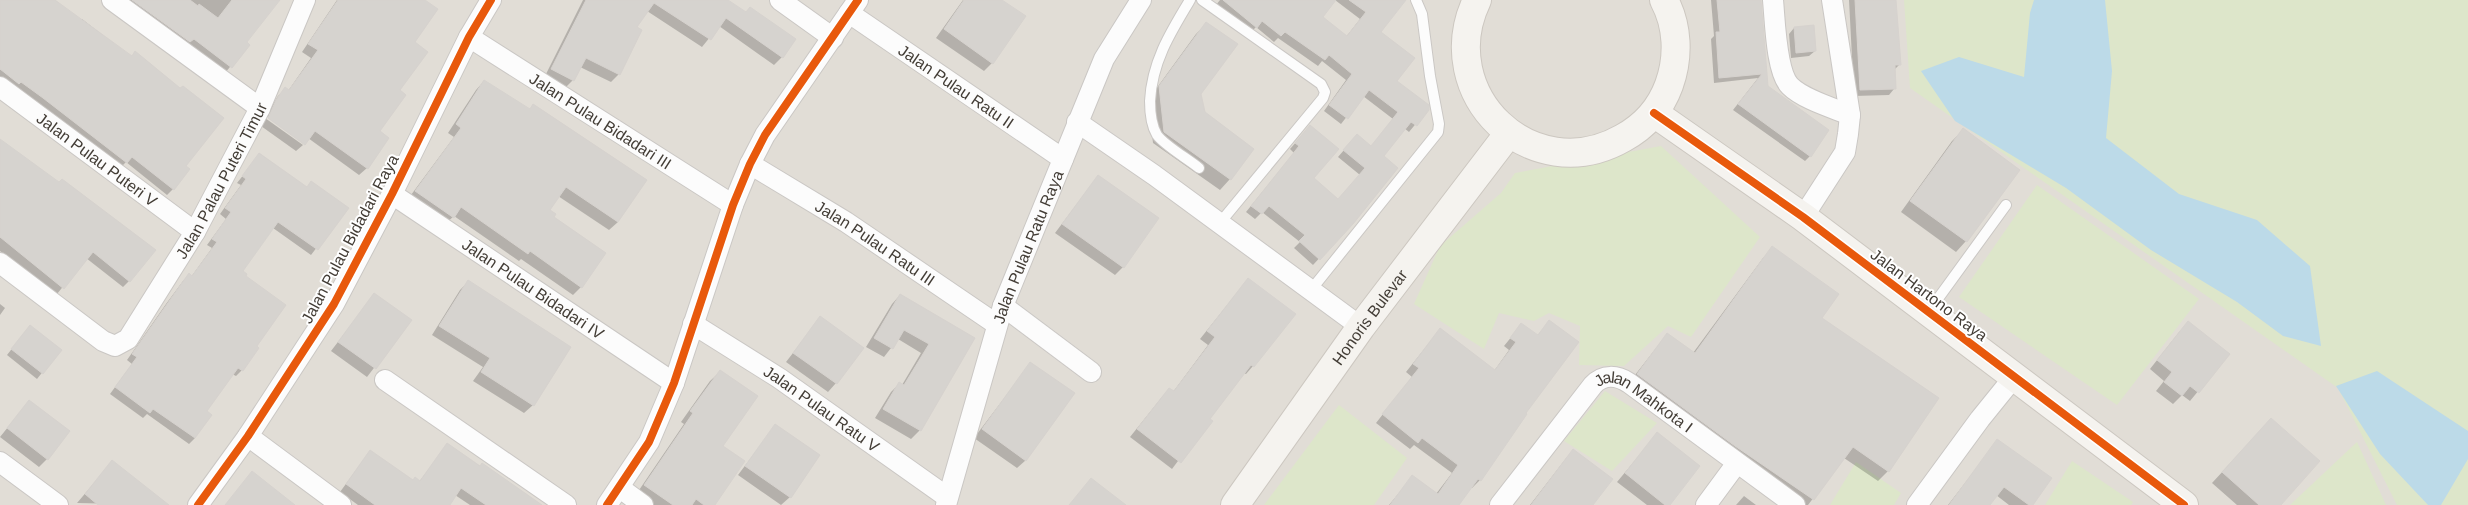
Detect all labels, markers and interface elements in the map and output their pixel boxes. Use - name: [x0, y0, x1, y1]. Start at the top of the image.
- street label: Jalan Pulau Ratu II: [896, 41, 1017, 131]
- street label: Jalan Pulau Bidadari III: [527, 69, 675, 172]
- street label: Jalan Palau Puteri Timur: [172, 99, 270, 261]
- street label: Jalan Pulau Puteri V: [34, 109, 161, 210]
- street label: Jalan Pulau Bidadari Raya: [298, 152, 402, 326]
- street label: Jalan Pulau Ratu Raya: [990, 168, 1066, 326]
- street label: Jalan Pulau Ratu III: [812, 197, 938, 288]
- street label: Jalan Pulau Bidadari IV: [459, 235, 607, 342]
- street label: Jalan Hartono Raya: [1867, 246, 1991, 344]
- street label: Honoris Bulevar: [1329, 266, 1411, 368]
- street label: Jalan Pulau Ratu V: [761, 362, 883, 455]
- street label: Jalan Mahkota I: [1591, 368, 1696, 436]

